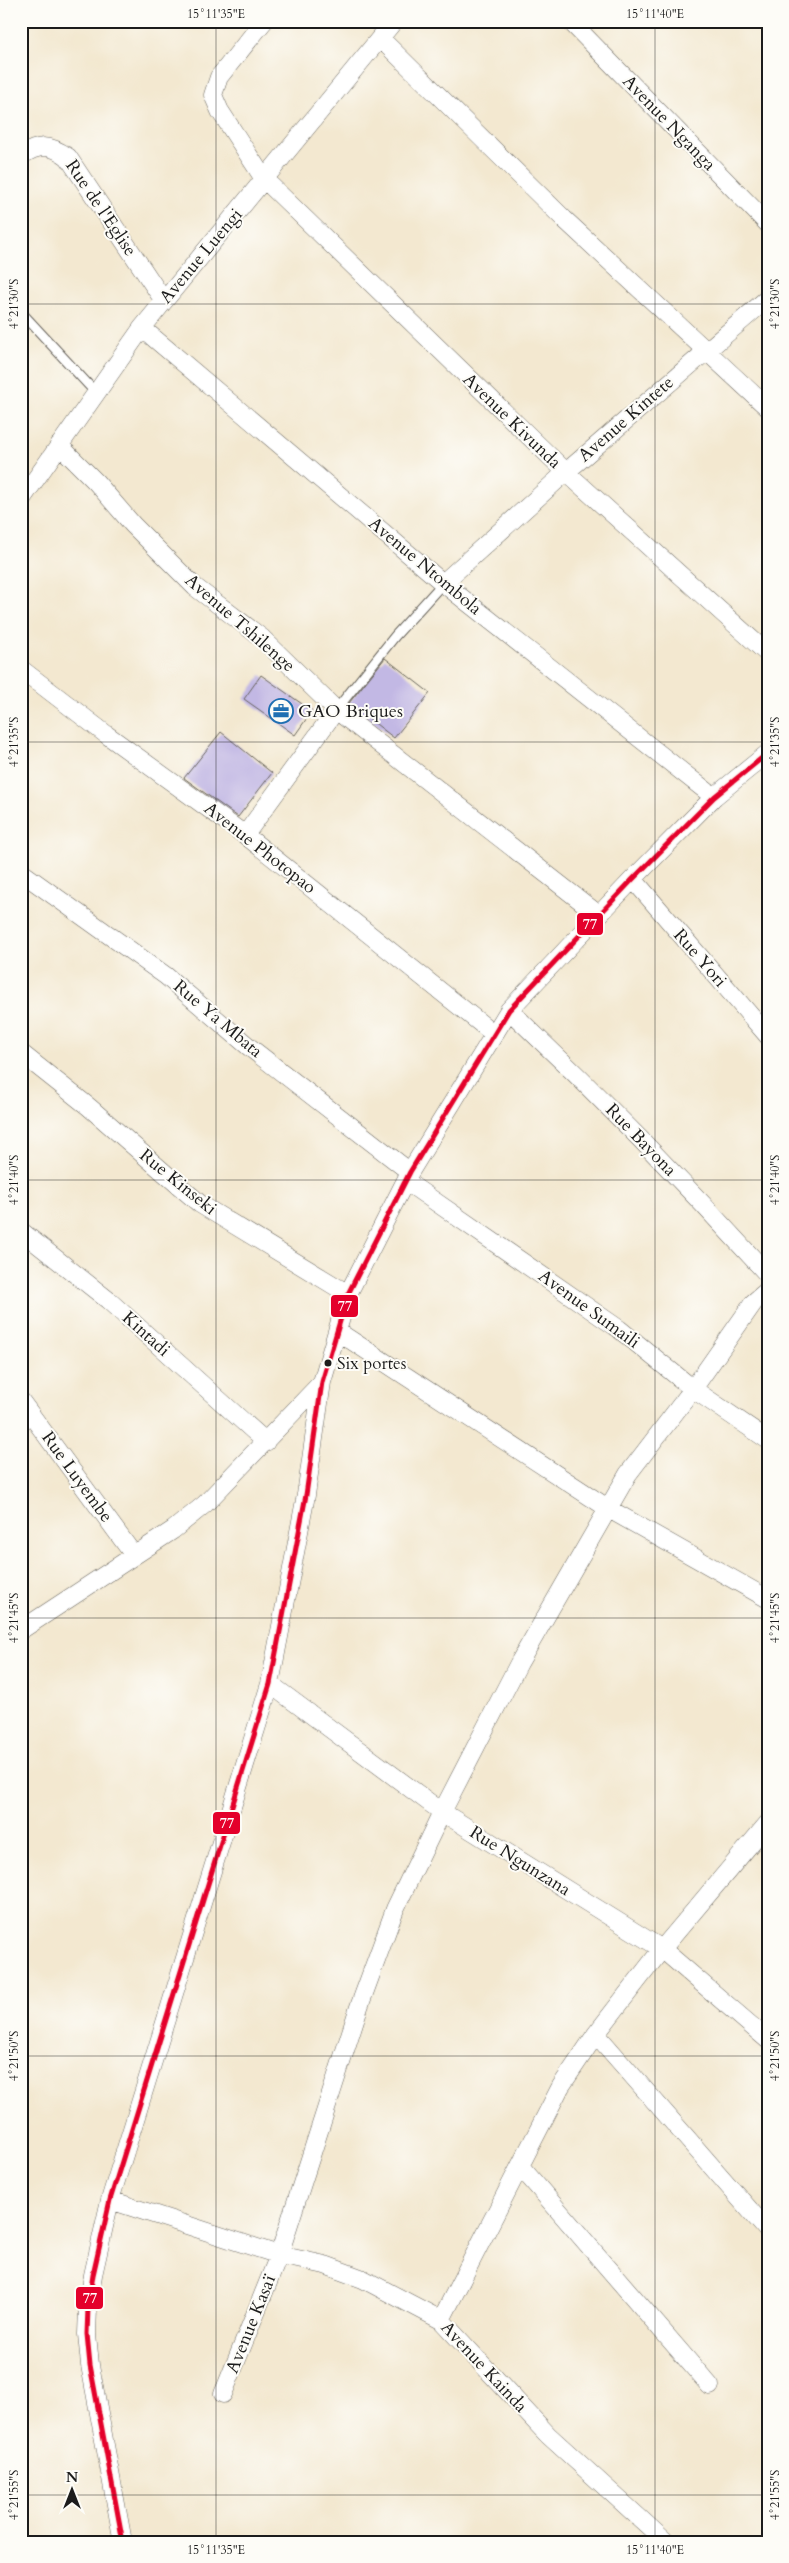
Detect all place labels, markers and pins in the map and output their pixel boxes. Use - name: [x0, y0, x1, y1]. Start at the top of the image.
- office icon: GAO Briques: [268, 698, 294, 724]
- place label: GAO Briques: [298, 699, 403, 724]
- place label: Six portes: [337, 1352, 407, 1375]
- marker: Six portes: [323, 1358, 333, 1368]

